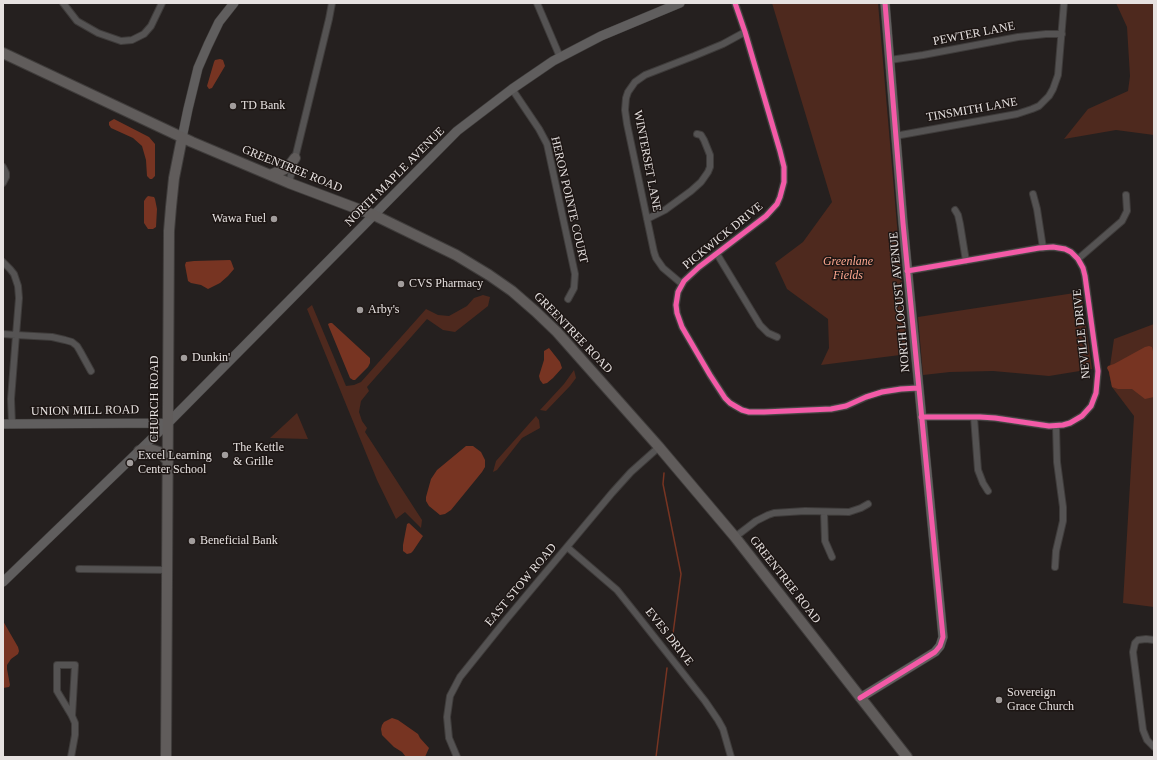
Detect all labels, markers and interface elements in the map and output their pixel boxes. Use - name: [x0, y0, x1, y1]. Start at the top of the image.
- street label: PEWTER LANE: [932, 19, 1016, 49]
- street label: TINSMITH LANE: [925, 95, 1019, 125]
- place label: TD Bank: [241, 99, 285, 113]
- marker: TD Bank: [228, 101, 238, 111]
- street label: WINTERSET LANE: [630, 109, 664, 213]
- street label: NORTH MAPLE AVENUE: [342, 124, 448, 230]
- street label: HERON POINTE COURT: [547, 135, 591, 265]
- street label: GREENTREE ROAD: [240, 142, 344, 196]
- street label: PICKWICK DRIVE: [680, 199, 766, 273]
- place label: Wawa Fuel: [212, 212, 266, 226]
- marker: Wawa Fuel: [269, 214, 279, 224]
- street label: NORTH LOCUST AVENUE: [887, 231, 913, 373]
- park label: Greenlane Fields: [823, 255, 873, 283]
- place label: CVS Pharmacy: [409, 277, 483, 291]
- marker: CVS Pharmacy: [396, 279, 406, 289]
- street label: NEVILLE DRIVE: [1070, 288, 1094, 380]
- street label: GREENTREE ROAD: [531, 290, 615, 376]
- place label: Arby's: [368, 303, 399, 317]
- marker: Arby's: [355, 305, 365, 315]
- place label: Dunkin': [192, 351, 230, 365]
- marker: Dunkin': [179, 353, 189, 363]
- street label: CHURCH ROAD: [148, 355, 162, 443]
- street label: UNION MILL ROAD: [31, 403, 139, 419]
- place label: The Kettle & Grille: [233, 441, 284, 469]
- place label: Excel Learning Center School: [138, 449, 212, 477]
- marker: The Kettle & Grille: [220, 450, 230, 460]
- marker: Excel Learning Center School: [125, 458, 135, 468]
- street label: GREENTREE ROAD: [746, 533, 824, 627]
- place label: Beneficial Bank: [200, 534, 278, 548]
- marker: Beneficial Bank: [187, 536, 197, 546]
- street label: EAST STOW ROAD: [482, 541, 560, 629]
- street label: EVES DRIVE: [642, 605, 696, 669]
- place label: Sovereign Grace Church: [1007, 686, 1074, 714]
- marker: Sovereign Grace Church: [994, 695, 1004, 705]

